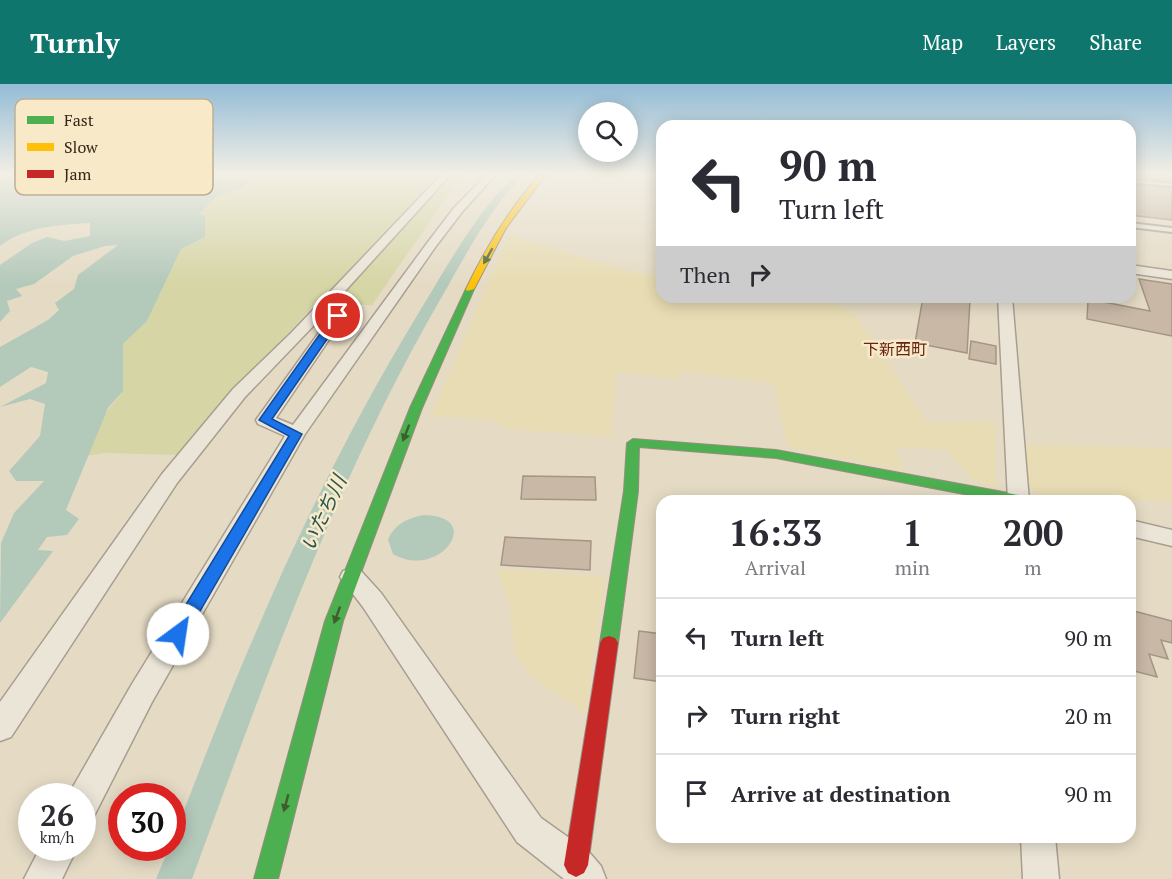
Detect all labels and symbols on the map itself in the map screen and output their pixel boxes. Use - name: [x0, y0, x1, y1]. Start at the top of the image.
- legend: [15, 99, 213, 195]
- text: Fast: [64, 109, 94, 131]
- text: Slow: [64, 136, 98, 158]
- text: Jam: [64, 163, 92, 185]
- one-way arrow: [482, 248, 493, 264]
- pin: [312, 290, 363, 341]
- district label: 下新西町: [863, 338, 927, 360]
- one-way arrow: [401, 424, 411, 442]
- water label: いたち川: [294, 469, 353, 555]
- position arrow: [146, 602, 210, 666]
- one-way arrow: [332, 606, 341, 624]
- speed limit sign: 30: [108, 783, 186, 861]
- one-way arrow: [281, 794, 290, 812]

